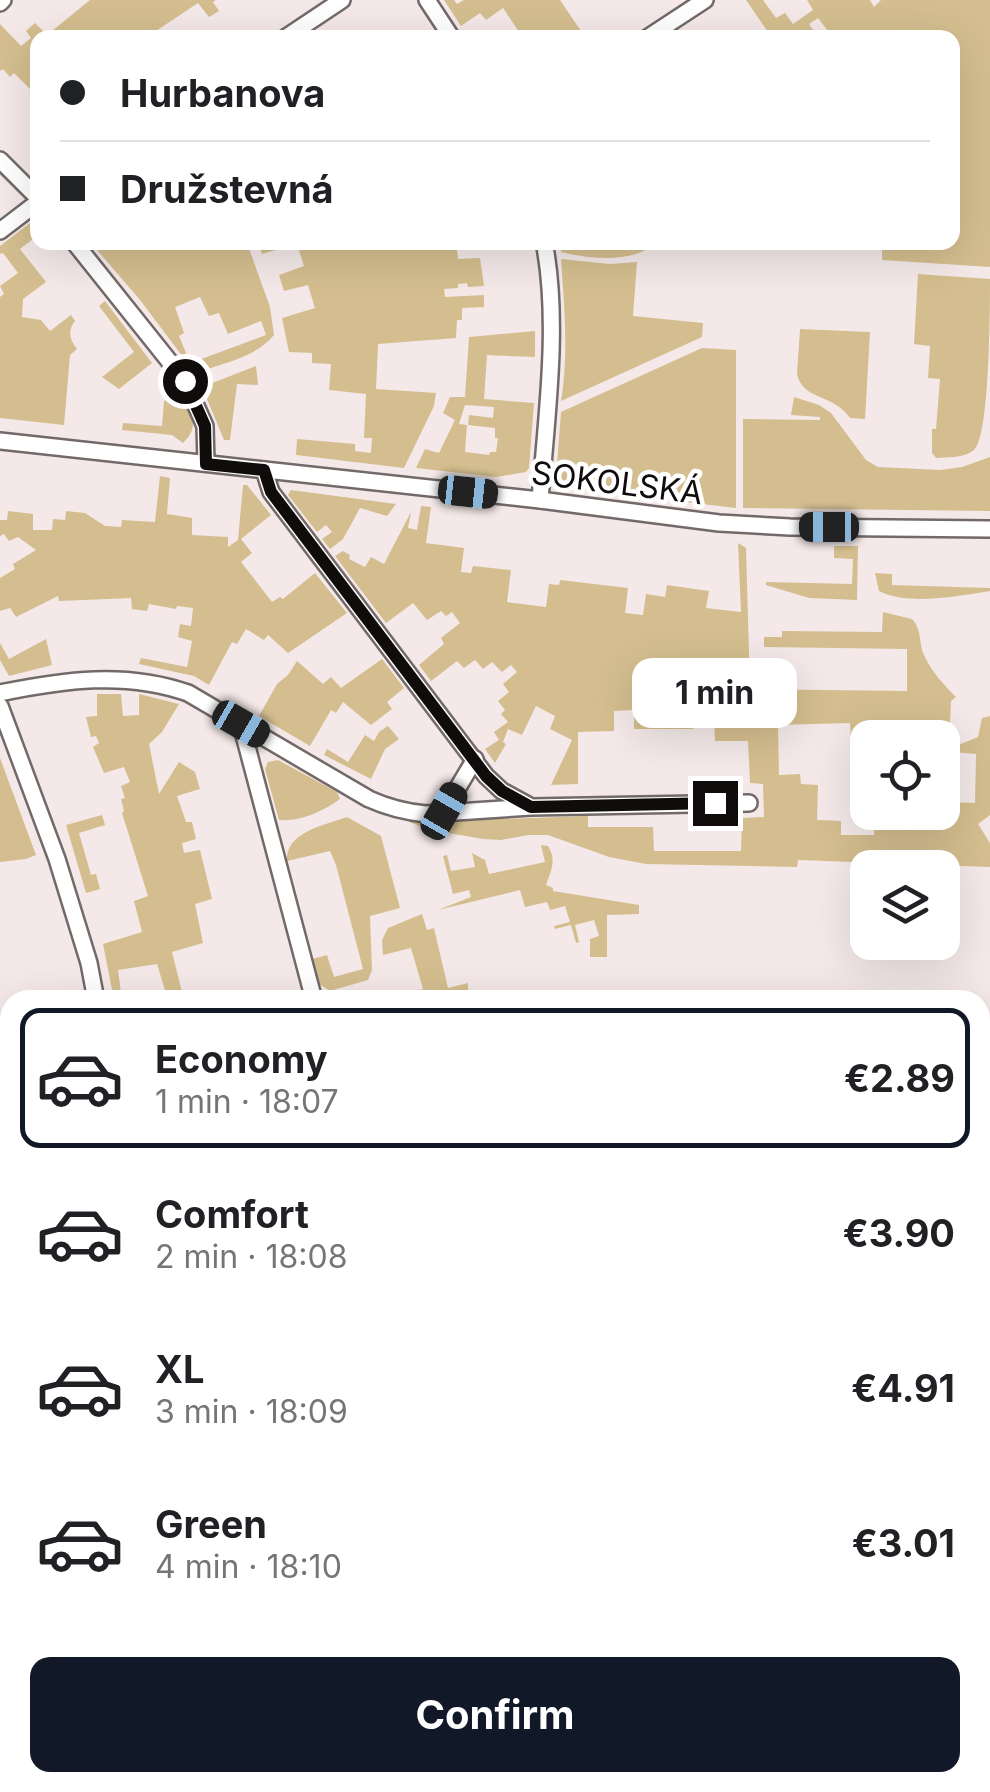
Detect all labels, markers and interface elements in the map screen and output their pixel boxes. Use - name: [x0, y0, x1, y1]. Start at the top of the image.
- text: Hurbanova: [120, 70, 325, 116]
- text: Družstevná: [120, 166, 334, 212]
- route start: [163, 359, 208, 404]
- street label: SOKOLSKÁ: [529, 453, 705, 512]
- car: [437, 474, 499, 510]
- car: [799, 512, 859, 542]
- callout: 1 min: [632, 658, 798, 728]
- text: 1 min: [675, 673, 754, 712]
- car: [208, 696, 274, 752]
- map controls: [850, 720, 960, 960]
- button: locate: [850, 720, 960, 830]
- car: [416, 778, 472, 844]
- route end: [693, 781, 738, 826]
- button: layers: [850, 850, 960, 960]
- icon: car: [35, 1033, 125, 1123]
- text: Economy: [155, 1036, 328, 1082]
- text: €2.89: [844, 1055, 955, 1101]
- text: 1 min · 18:07: [155, 1082, 339, 1121]
- icon: car: [35, 1188, 125, 1278]
- text: Comfort: [155, 1191, 309, 1237]
- text: €3.90: [843, 1210, 955, 1256]
- text: 2 min · 18:08: [155, 1237, 347, 1276]
- icon: car: [35, 1343, 125, 1433]
- text: XL: [155, 1346, 205, 1392]
- text: €4.91: [851, 1365, 955, 1411]
- text: 3 min · 18:09: [155, 1392, 348, 1431]
- icon: car: [35, 1498, 125, 1588]
- text: Green: [155, 1501, 267, 1547]
- text: €3.01: [852, 1520, 955, 1566]
- text: 4 min · 18:10: [155, 1547, 342, 1586]
- button: Confirm: [30, 1657, 960, 1772]

